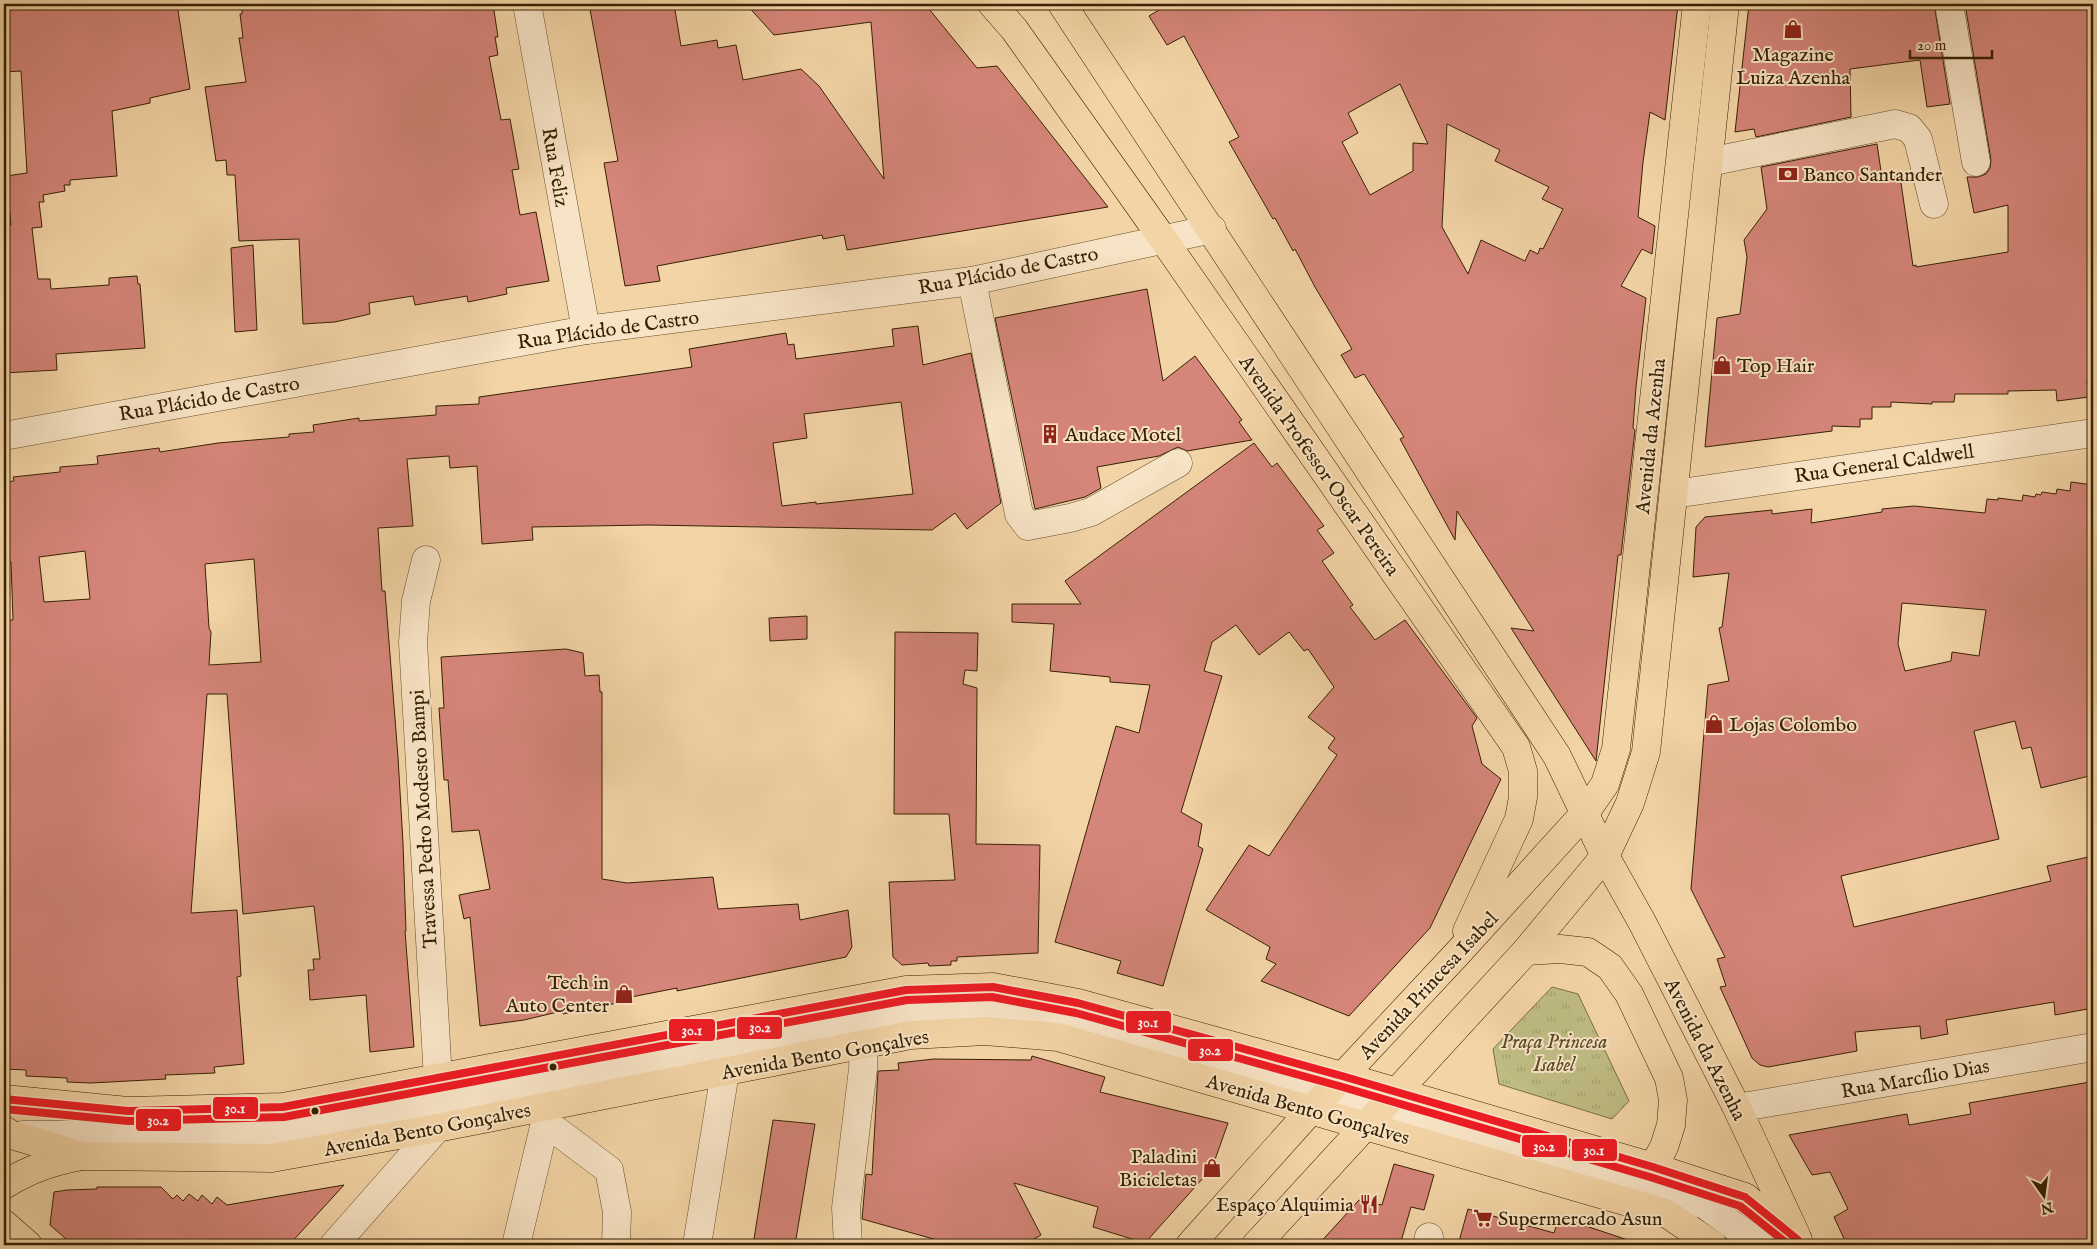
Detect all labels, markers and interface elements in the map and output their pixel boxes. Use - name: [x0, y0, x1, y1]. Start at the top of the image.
- shop icon: Magazine Luiza Azenha: [1782, 18, 1804, 40]
- scale bar: [1910, 28, 1992, 60]
- text: 20 m: [1917, 36, 1947, 55]
- place label: Magazine Luiza Azenha: [1736, 43, 1850, 91]
- street label: Rua Feliz: [535, 126, 574, 209]
- bank icon: Banco Santander: [1777, 163, 1799, 185]
- place label: Banco Santander: [1803, 163, 1943, 188]
- street label: Rua Plácido de Castro: [916, 242, 1101, 301]
- street label: Rua Plácido de Castro: [516, 305, 701, 356]
- street label: Avenida Professor Oscar Pereira: [1232, 350, 1405, 581]
- shop icon: Top Hair: [1711, 354, 1733, 376]
- place label: Top Hair: [1737, 354, 1815, 379]
- street label: Avenida da Azenha: [1631, 357, 1672, 516]
- street label: Rua Plácido de Castro: [117, 371, 302, 428]
- building icon: Audace Motel: [1039, 423, 1061, 445]
- place label: Audace Motel: [1064, 423, 1182, 448]
- street label: Rua General Caldwell: [1793, 439, 1976, 489]
- street label: Travessa Pedro Modesto Bampi: [405, 689, 444, 949]
- shop icon: Lojas Colombo: [1703, 713, 1725, 735]
- place label: Lojas Colombo: [1729, 713, 1857, 738]
- street label: Avenida Princesa Isabel: [1353, 907, 1504, 1066]
- place label: Tech in Auto Center: [505, 971, 610, 1019]
- street label: Avenida da Azenha: [1658, 974, 1751, 1125]
- shop icon: Tech in Auto Center: [613, 983, 635, 1005]
- line badge: 30.1: [1125, 1010, 1172, 1034]
- text: 30.1: [1138, 1014, 1158, 1032]
- line badge: 30.2: [736, 1016, 783, 1040]
- line badge: 30.1: [668, 1018, 716, 1042]
- text: 30.2: [749, 1019, 771, 1037]
- text: 30.1: [682, 1022, 702, 1040]
- street label: Avenida Bento Gonçalves: [719, 1025, 931, 1086]
- park label: Praça Princesa Isabel: [1501, 1030, 1607, 1078]
- line badge: 30.2: [1187, 1038, 1234, 1062]
- text: 30.2: [1199, 1042, 1221, 1060]
- street label: Rua Marcílio Dias: [1839, 1054, 1991, 1105]
- unlabelled marker: [548, 1062, 558, 1072]
- street label: Avenida Bento Gonçalves: [1202, 1069, 1412, 1151]
- line badge: 30.1: [212, 1096, 259, 1120]
- street label: Avenida Bento Gonçalves: [321, 1098, 533, 1163]
- text: 30.1: [225, 1100, 245, 1118]
- unlabelled marker: [310, 1106, 320, 1116]
- line badge: 30.2: [135, 1108, 182, 1132]
- text: 30.2: [147, 1112, 169, 1130]
- line badge: 30.2: [1521, 1134, 1568, 1158]
- text: 30.2: [1533, 1138, 1555, 1156]
- line badge: 30.1: [1571, 1138, 1618, 1162]
- text: 30.1: [1584, 1142, 1604, 1160]
- place label: Paladini Bicicletas: [1119, 1145, 1197, 1193]
- shop icon: Paladini Bicicletas: [1201, 1157, 1223, 1179]
- north arrow: [2020, 1172, 2070, 1222]
- place label: Espaço Alquimia: [1216, 1193, 1354, 1218]
- restaurant icon: Espaço Alquimia: [1358, 1193, 1380, 1215]
- text: N: [2039, 1197, 2056, 1218]
- supermarket icon: Supermercado Asun: [1472, 1207, 1494, 1229]
- place label: Supermercado Asun: [1498, 1207, 1663, 1232]

